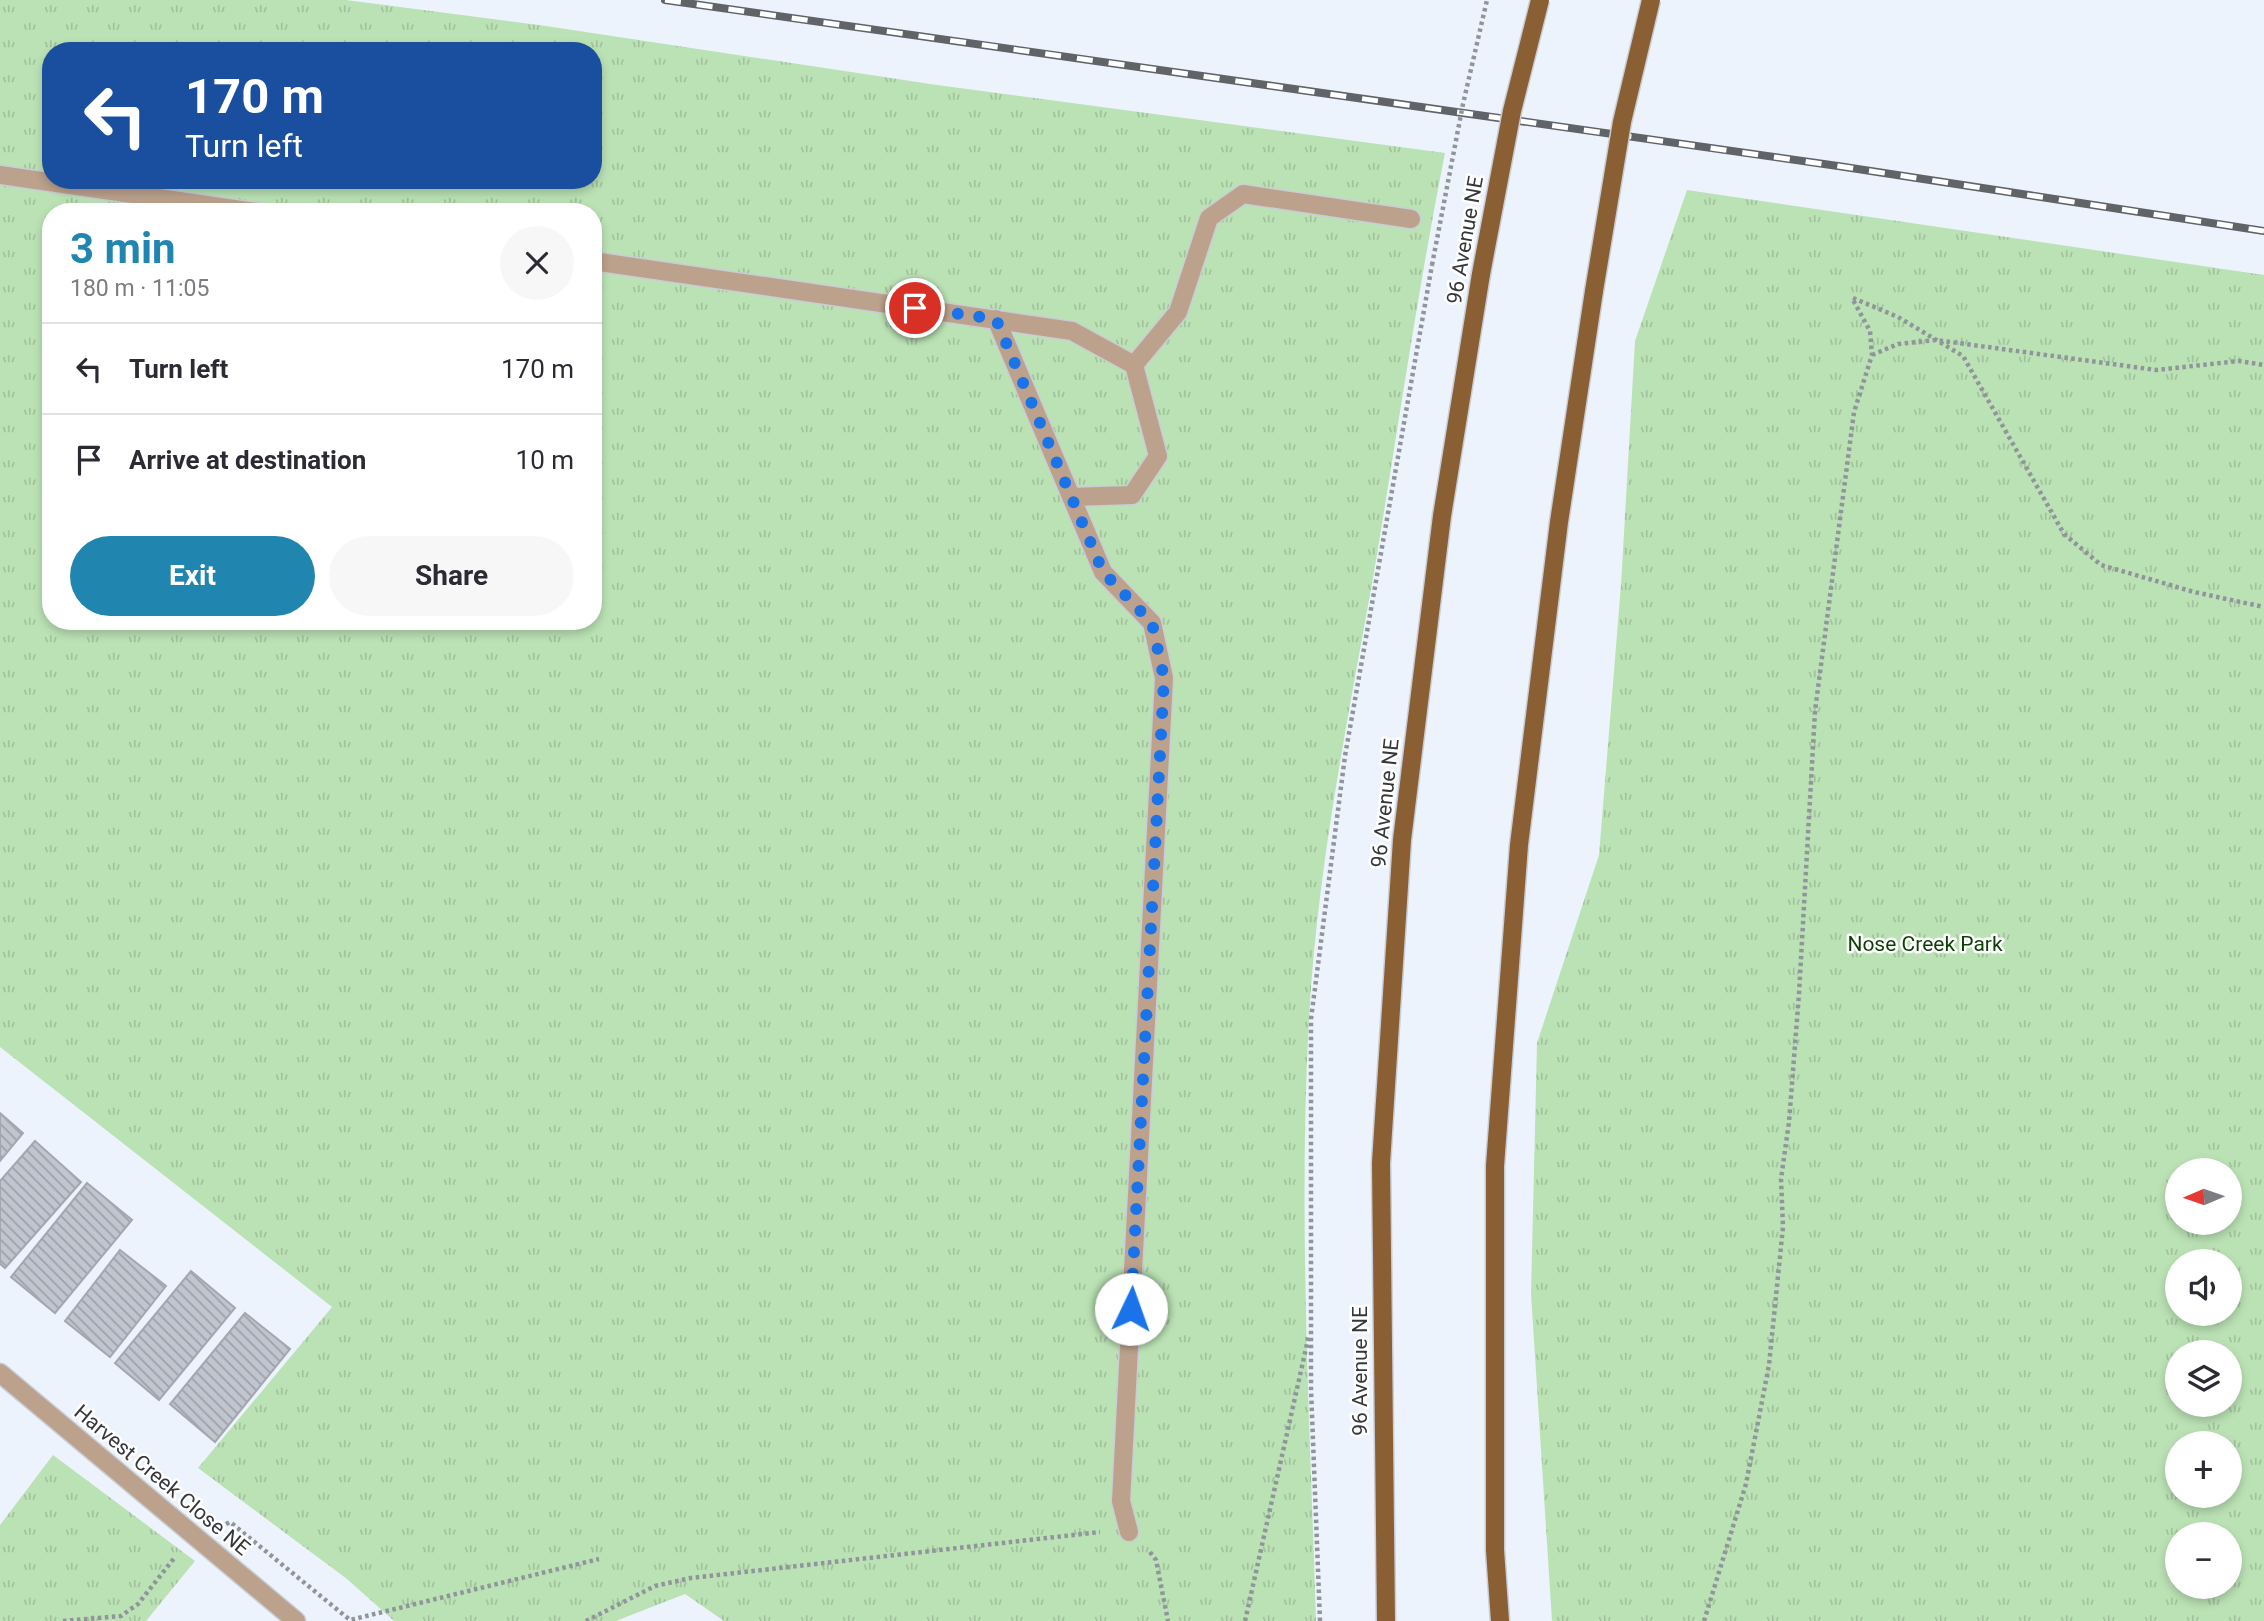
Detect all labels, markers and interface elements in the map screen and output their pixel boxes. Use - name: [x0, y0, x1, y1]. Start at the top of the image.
- text: 170 m: [185, 68, 324, 125]
- icon: left: [70, 70, 161, 161]
- text: Turn left: [185, 127, 303, 165]
- street label: 96 Avenue NE: [1442, 174, 1488, 306]
- text: 3 min: [70, 224, 176, 273]
- button: close: [500, 226, 574, 300]
- text: 180 m · 11:05: [70, 275, 209, 302]
- pin: [885, 278, 945, 338]
- icon: arrive: [896, 289, 934, 327]
- icon: left: [70, 350, 108, 388]
- text: Turn left: [129, 354, 228, 384]
- text: 170 m: [501, 354, 574, 384]
- icon: arrive: [70, 441, 108, 479]
- text: Arrive at destination: [129, 445, 366, 475]
- text: 10 m: [516, 445, 574, 475]
- button: Exit: [70, 536, 315, 616]
- button: Share: [329, 536, 574, 616]
- street label: 96 Avenue NE: [1366, 737, 1404, 869]
- park label: Nose Creek Park: [1847, 932, 2003, 956]
- north arrow: [2165, 1158, 2242, 1236]
- map controls: [2165, 1158, 2242, 1599]
- button: sound: [2165, 1249, 2242, 1326]
- position arrow: [1094, 1272, 1168, 1346]
- street label: 96 Avenue NE: [1348, 1306, 1372, 1436]
- button: layers: [2165, 1340, 2242, 1417]
- street label: Harvest Creek Close NE: [69, 1400, 255, 1560]
- button: +: [2165, 1431, 2242, 1508]
- button: −: [2165, 1522, 2242, 1599]

